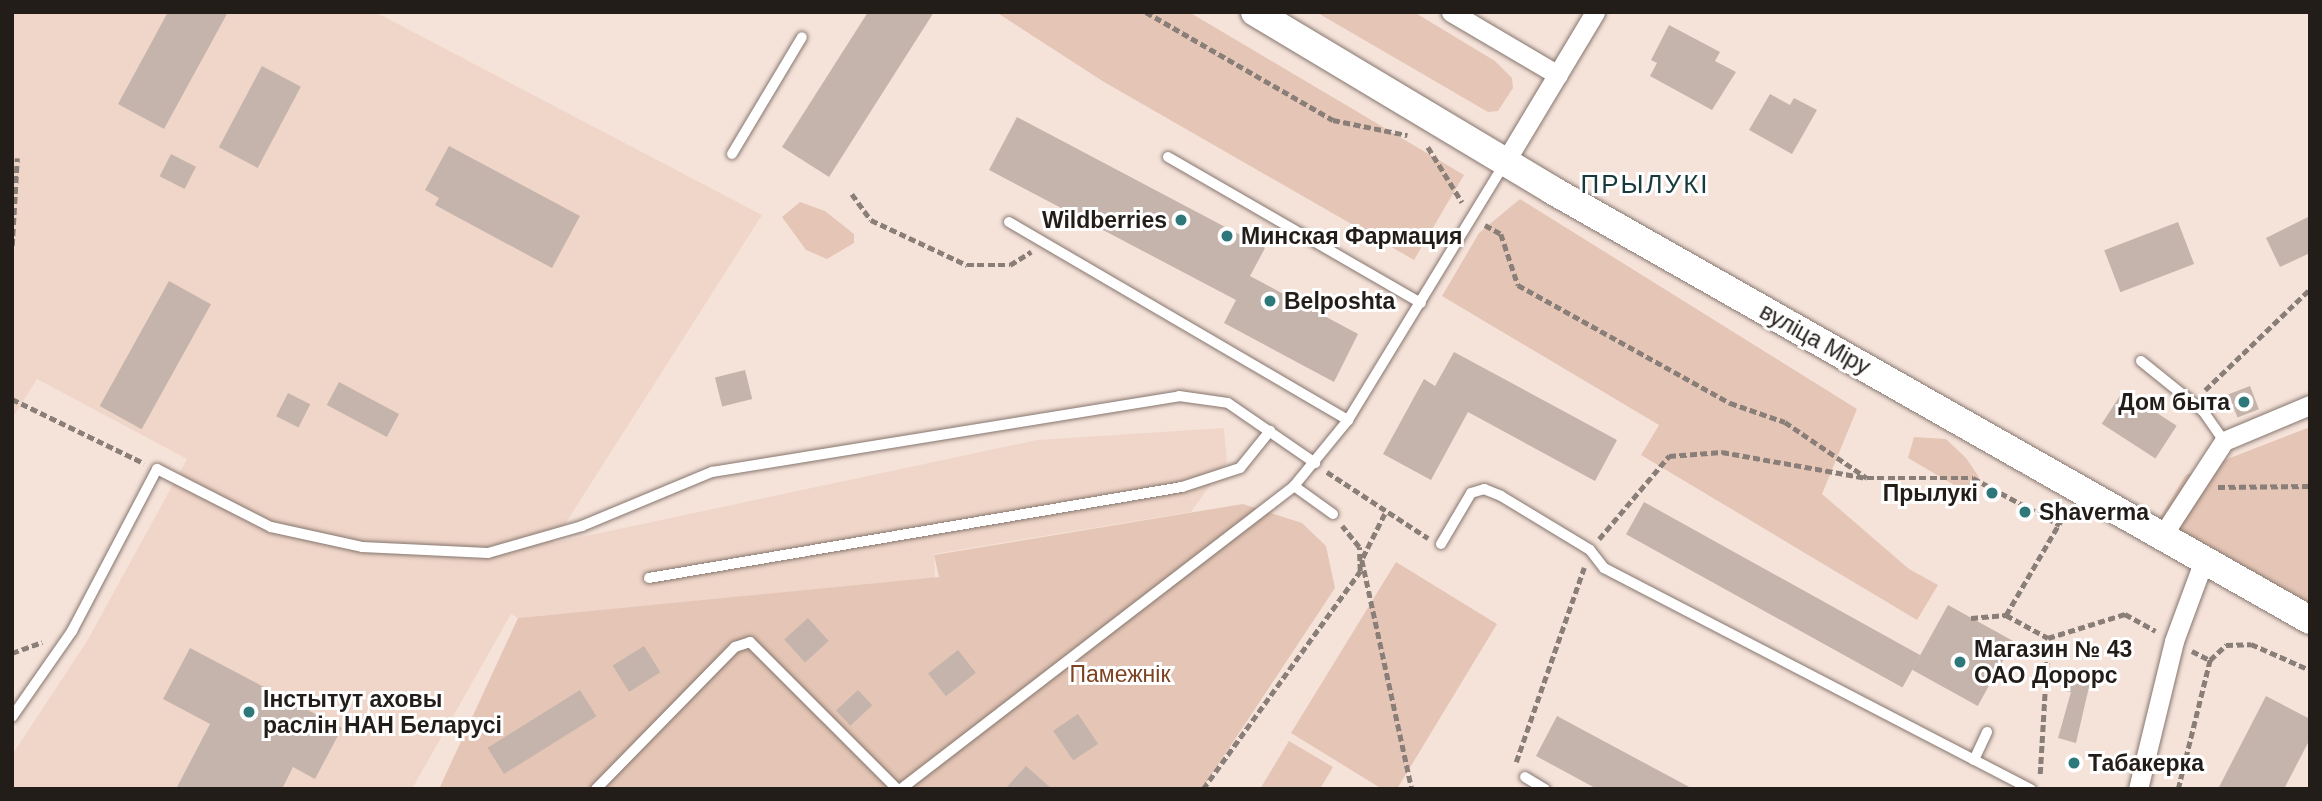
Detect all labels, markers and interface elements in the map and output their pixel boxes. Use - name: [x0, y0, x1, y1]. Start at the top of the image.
- district label: ПРЫЛУКІ: [1581, 169, 1709, 201]
- place label: Wildberries: [1042, 206, 1167, 234]
- marker: Wildberries: [1173, 212, 1189, 228]
- place label: Минская Фармация: [1241, 222, 1462, 250]
- marker: Минская Фармация: [1219, 228, 1235, 244]
- place label: Belposhta: [1284, 287, 1395, 315]
- marker: Belposhta: [1262, 293, 1278, 309]
- street label: вуліца Міру: [1755, 297, 1875, 381]
- place label: Дом быта: [2118, 388, 2230, 416]
- marker: Дом быта: [2236, 394, 2252, 410]
- place label: Прылукі: [1883, 479, 1978, 507]
- marker: Прылукі: [1984, 485, 2000, 501]
- place label: Shaverma: [2039, 498, 2149, 526]
- marker: Shaverma: [2017, 504, 2033, 520]
- place label: Магазин № 43 ОАО Дорорс: [1974, 635, 2132, 689]
- marker: Магазин № 43 ОАО Дорорс: [1952, 654, 1968, 670]
- park label: Памежнік: [1070, 660, 1170, 688]
- place label: Інстытут аховы раслін НАН Беларусі: [263, 685, 502, 739]
- marker: Інстытут аховы раслін НАН Беларусі: [241, 704, 257, 720]
- place label: Табакерка: [2088, 749, 2204, 777]
- marker: Табакерка: [2066, 755, 2082, 771]

